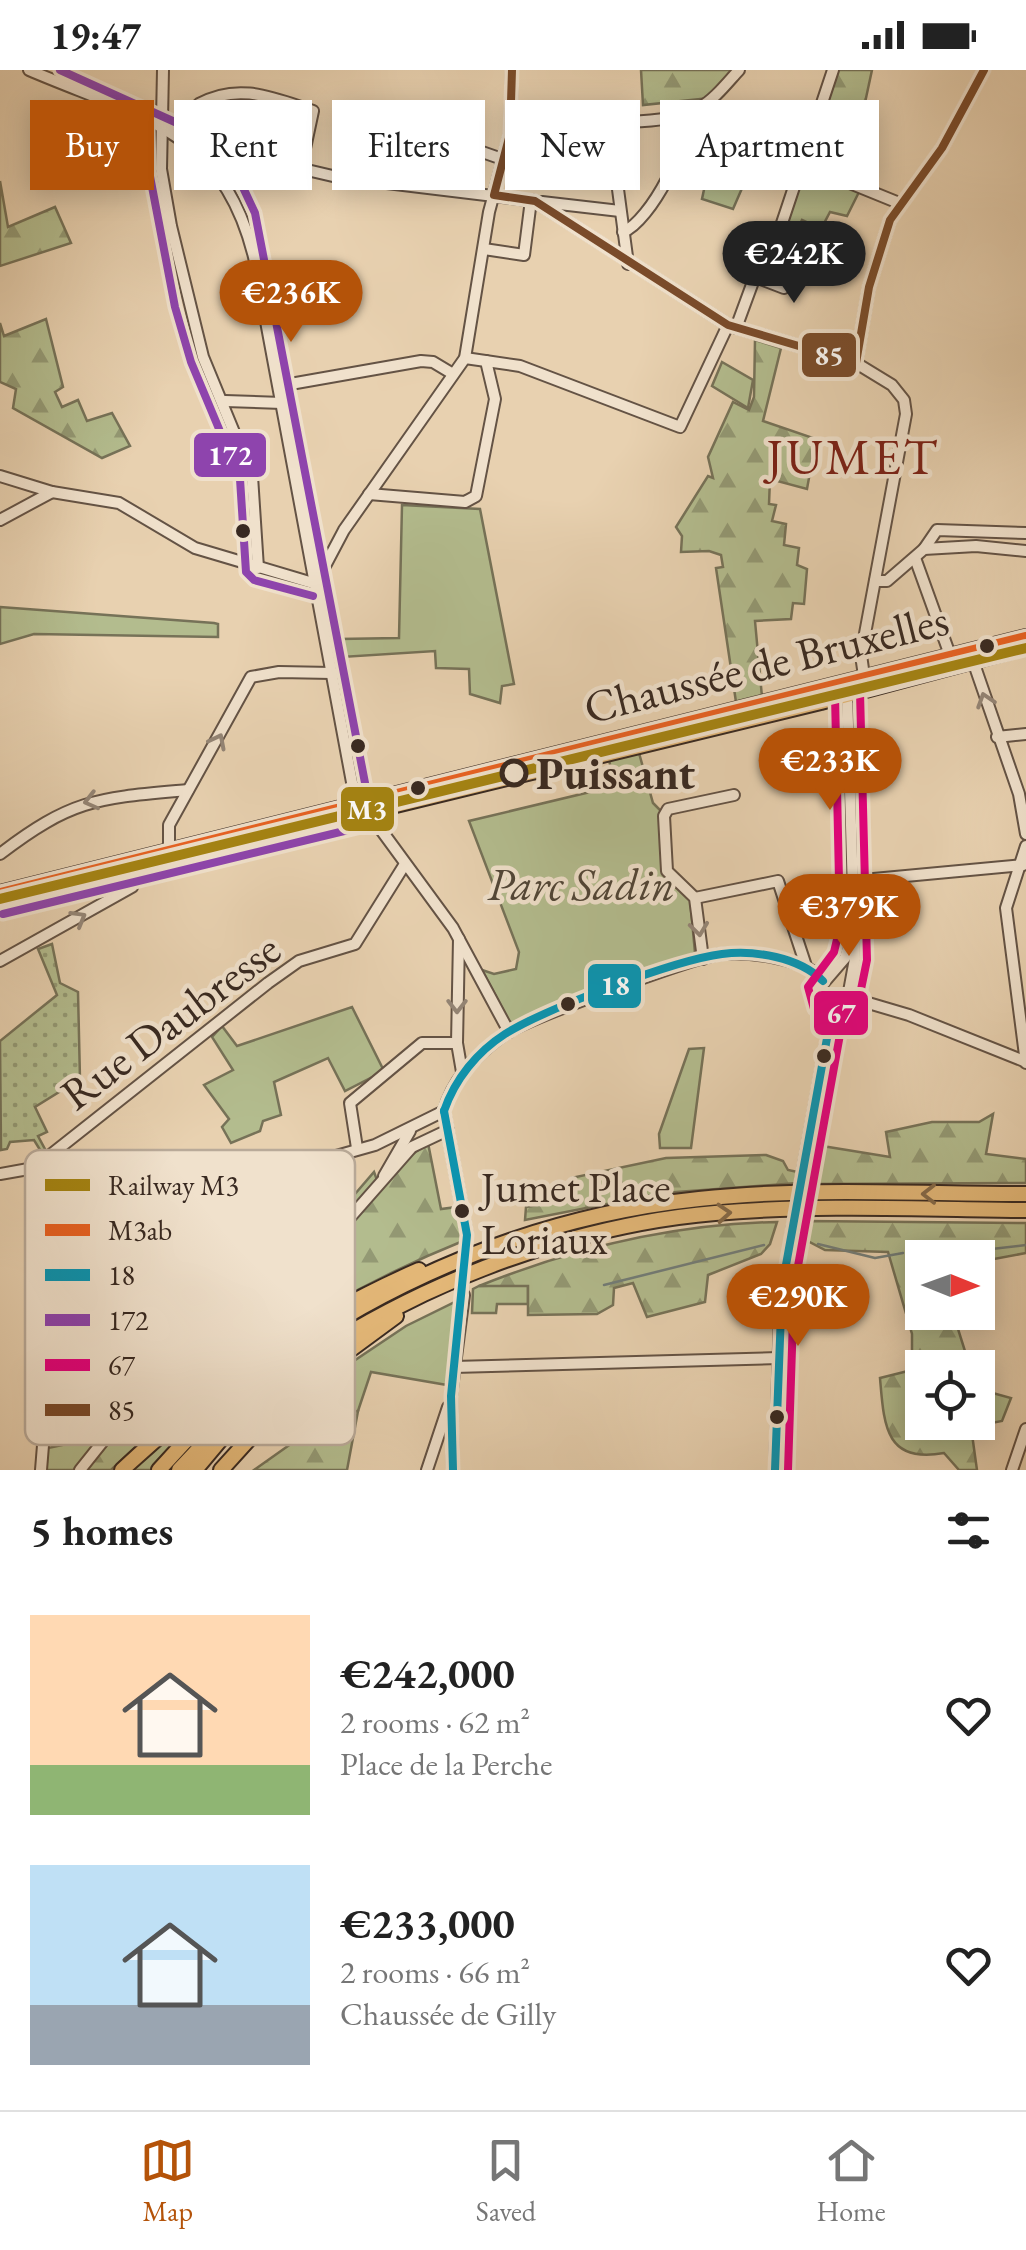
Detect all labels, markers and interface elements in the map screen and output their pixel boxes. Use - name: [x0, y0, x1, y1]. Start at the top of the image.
- text: 19:47: [50, 11, 141, 60]
- chip: Buy: [30, 100, 154, 190]
- chip: Rent: [174, 100, 312, 190]
- chip: Filters: [332, 100, 485, 190]
- chip: New: [505, 100, 640, 190]
- chip: Apartment: [660, 100, 879, 190]
- pin: €242K: [724, 221, 864, 306]
- text: €242K: [745, 232, 843, 274]
- pin: €236K: [221, 260, 361, 345]
- text: €236K: [242, 271, 340, 313]
- line badge: 85: [800, 331, 858, 379]
- text: 85: [814, 337, 844, 373]
- district label: JUMET: [762, 424, 940, 489]
- line badge: 172: [192, 431, 268, 479]
- text: 172: [208, 437, 252, 473]
- unlabelled marker: [233, 521, 253, 541]
- street label: Chaussée de Bruxelles: [578, 590, 954, 736]
- unlabelled marker: [977, 636, 997, 656]
- one-way arrow: [976, 692, 996, 709]
- pin: €233K: [760, 728, 900, 813]
- one-way arrow: [206, 734, 225, 752]
- unlabelled marker: [348, 736, 368, 756]
- text: €233K: [781, 739, 879, 781]
- place label: Puissant: [536, 744, 695, 802]
- marker: Puissant: [501, 760, 527, 786]
- unlabelled marker: [408, 778, 428, 798]
- line badge: M3: [339, 785, 396, 833]
- one-way arrow: [83, 790, 100, 811]
- text: M3: [347, 791, 387, 827]
- park label: Parc Sadin: [487, 855, 675, 913]
- pin: €379K: [779, 874, 919, 959]
- text: €379K: [800, 885, 898, 927]
- one-way arrow: [68, 911, 86, 930]
- street label: Rue Daubresse: [49, 920, 291, 1122]
- one-way arrow: [688, 921, 709, 937]
- line badge: 18: [586, 962, 643, 1010]
- text: 18: [600, 967, 630, 1003]
- line badge: 67: [812, 989, 870, 1037]
- unlabelled marker: [558, 994, 578, 1014]
- text: 67: [826, 995, 856, 1031]
- one-way arrow: [446, 998, 468, 1014]
- unlabelled marker: [814, 1046, 834, 1066]
- legend: [25, 1150, 355, 1445]
- place label: Jumet Place Loriaux: [478, 1160, 671, 1267]
- text: Railway M3: [108, 1167, 239, 1203]
- one-way arrow: [920, 1183, 936, 1205]
- marker: Jumet Place Loriaux: [452, 1201, 472, 1221]
- one-way arrow: [717, 1202, 733, 1224]
- text: M3ab: [108, 1212, 172, 1248]
- north arrow: [905, 1240, 995, 1330]
- map controls: [905, 1240, 995, 1440]
- text: 18: [108, 1257, 135, 1293]
- pin: €290K: [728, 1264, 868, 1349]
- text: €290K: [749, 1275, 847, 1317]
- text: 172: [108, 1302, 149, 1338]
- text: 67: [108, 1347, 135, 1383]
- button: locate: [905, 1350, 995, 1440]
- text: 85: [108, 1392, 135, 1428]
- unlabelled marker: [767, 1407, 787, 1427]
- text: 5 homes: [30, 1503, 173, 1558]
- icon: filters: [941, 1503, 996, 1558]
- text: €242,000: [340, 1646, 515, 1701]
- icon: home: [110, 1655, 230, 1775]
- icon: heart: [941, 1688, 996, 1743]
- text: 2 rooms · 62 m²: [340, 1701, 530, 1743]
- text: Place de la Perche: [340, 1743, 553, 1785]
- text: €233,000: [340, 1896, 515, 1951]
- icon: home: [110, 1905, 230, 2025]
- icon: heart: [941, 1938, 996, 1993]
- text: 2 rooms · 66 m²: [340, 1951, 530, 1993]
- text: Chaussée de Gilly: [340, 1993, 556, 2035]
- tab: Map: [140, 2133, 195, 2229]
- tab: Saved: [476, 2133, 536, 2229]
- tab: Home: [816, 2133, 886, 2229]

